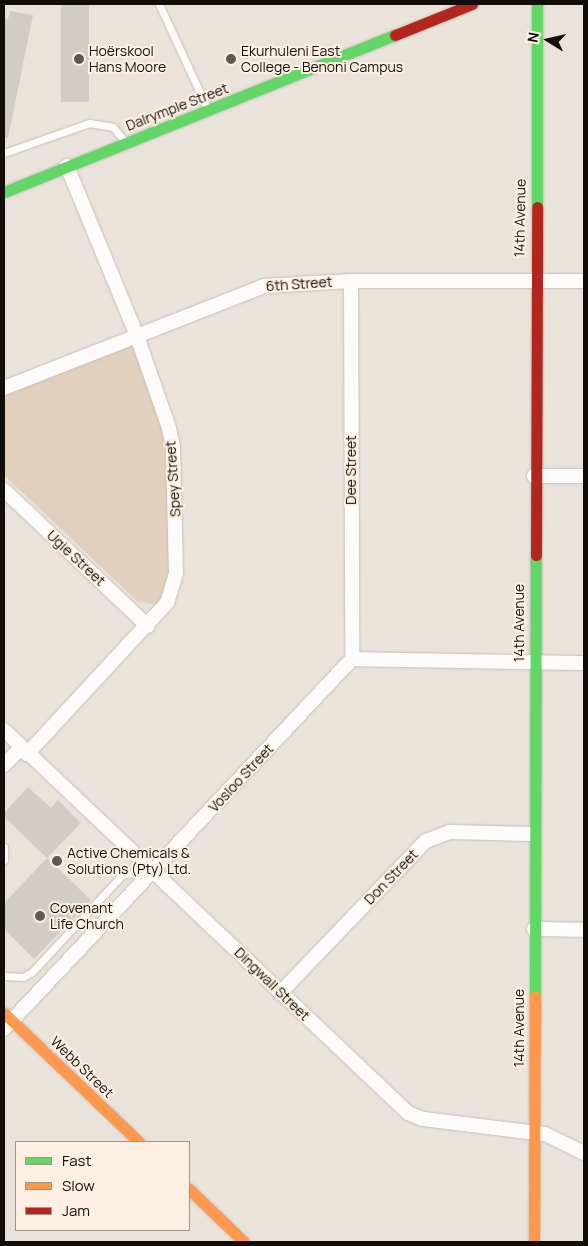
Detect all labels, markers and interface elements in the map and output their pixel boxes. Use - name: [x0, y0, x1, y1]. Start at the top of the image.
- north arrow: [523, 15, 573, 65]
- text: N: [523, 31, 543, 44]
- place label: Hoërskool Hans Moore: [89, 43, 166, 75]
- place label: Ekurhuleni East College - Benoni Campus: [241, 43, 403, 75]
- marker: Hoërskool Hans Moore: [73, 53, 85, 65]
- marker: Ekurhuleni East College - Benoni Campus: [225, 53, 237, 65]
- street label: Dalrymple Street: [123, 80, 231, 134]
- street label: 14th Avenue: [511, 179, 529, 257]
- street label: 6th Street: [265, 273, 333, 295]
- street label: Dee Street: [343, 435, 359, 505]
- street label: Spey Street: [162, 440, 184, 518]
- street label: Ugie Street: [43, 527, 109, 589]
- street label: 14th Avenue: [511, 584, 527, 662]
- street label: Vosloo Street: [205, 740, 277, 816]
- place label: Active Chemicals & Solutions (Pty) Ltd.: [67, 845, 191, 878]
- street label: Don Street: [361, 846, 421, 908]
- marker: Active Chemicals & Solutions (Pty) Ltd.: [51, 855, 63, 867]
- place label: Covenant Life Church: [50, 900, 124, 932]
- marker: Covenant Life Church: [34, 910, 46, 922]
- street label: Dingwall Street: [231, 944, 313, 1024]
- street label: 14th Avenue: [511, 989, 527, 1067]
- street label: Webb Street: [47, 1033, 117, 1101]
- legend: [15, 1141, 190, 1231]
- text: Fast: [62, 1150, 91, 1171]
- text: Slow: [62, 1175, 95, 1196]
- text: Jam: [62, 1200, 90, 1221]

